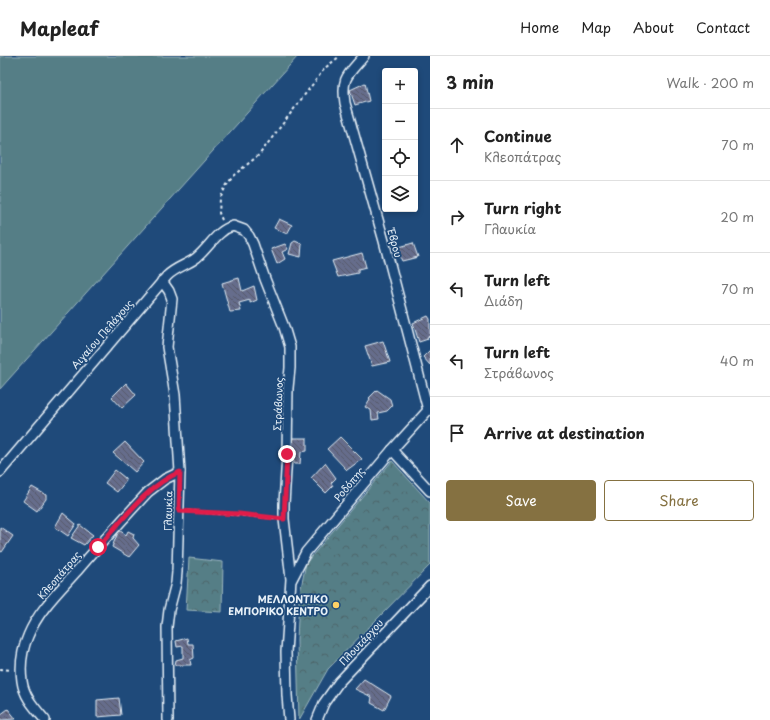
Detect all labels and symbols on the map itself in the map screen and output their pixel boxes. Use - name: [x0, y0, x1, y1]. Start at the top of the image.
- street label: Έβρου: [383, 225, 407, 259]
- street label: Αιγαίου Πελάγους: [67, 296, 136, 372]
- street label: Στράβωνος: [269, 377, 286, 431]
- route end: [278, 445, 296, 463]
- street label: Ροδόπης: [330, 463, 367, 504]
- street label: Γλαυκία: [160, 490, 175, 531]
- route start: [89, 538, 107, 556]
- street label: Κλεοπάτρας: [33, 547, 85, 603]
- place label: ΜΕΛΛΟΝΤΙΚΟ ΕΜΠΟΡΙΚΟ ΚΕΝΤΡΟ: [228, 591, 328, 618]
- marker: ΜΕΛΛΟΝΤΙΚΟ ΕΜΠΟΡΙΚΟ ΚΕΝΤΡΟ: [331, 600, 341, 610]
- street label: Πλουτάρχου: [335, 615, 386, 668]

